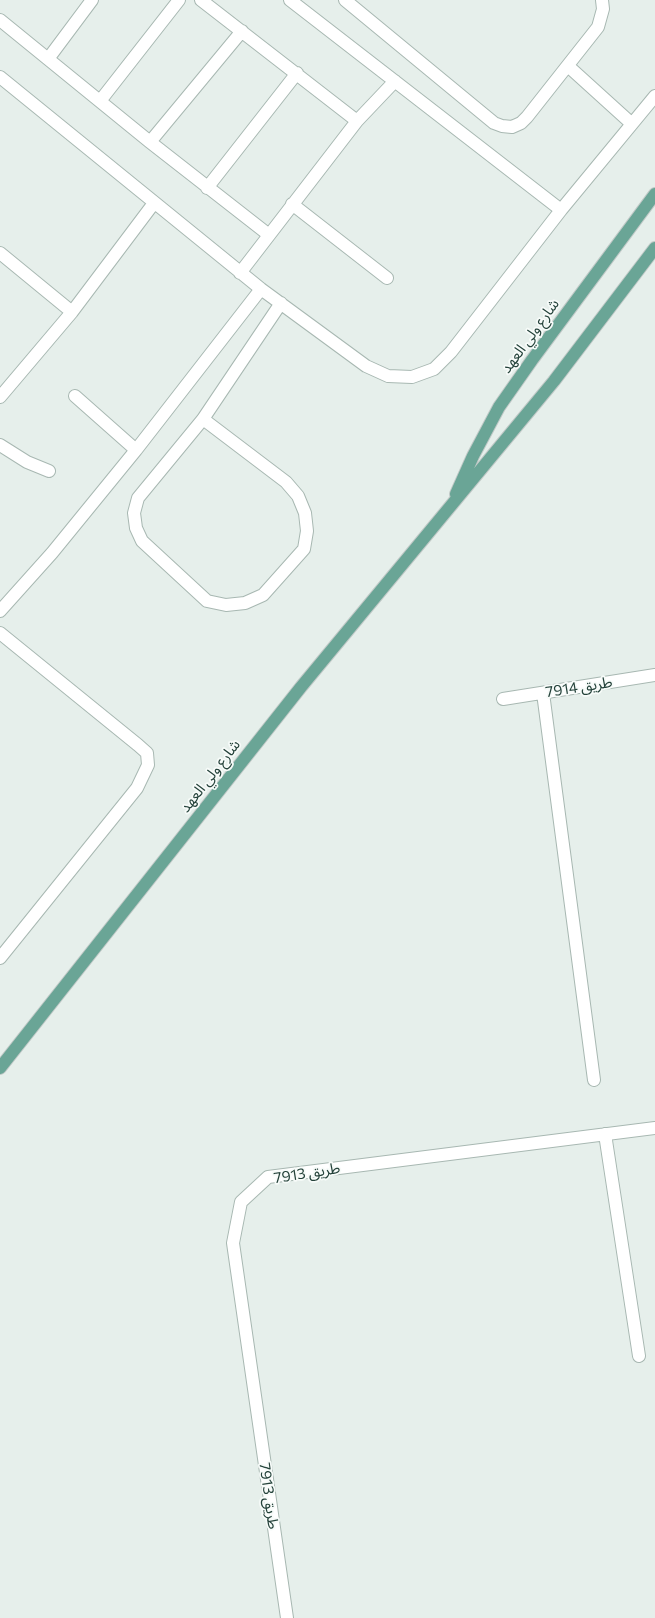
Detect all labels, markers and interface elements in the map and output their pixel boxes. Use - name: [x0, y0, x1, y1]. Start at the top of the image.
- street label: شارع ولي العهد: [497, 295, 563, 377]
- street label: طريق 7914: [544, 673, 614, 701]
- street label: شارع ولي العهد: [176, 736, 244, 816]
- street label: طريق 7913: [272, 1159, 342, 1187]
- street label: طريق 7913: [255, 1462, 283, 1530]

